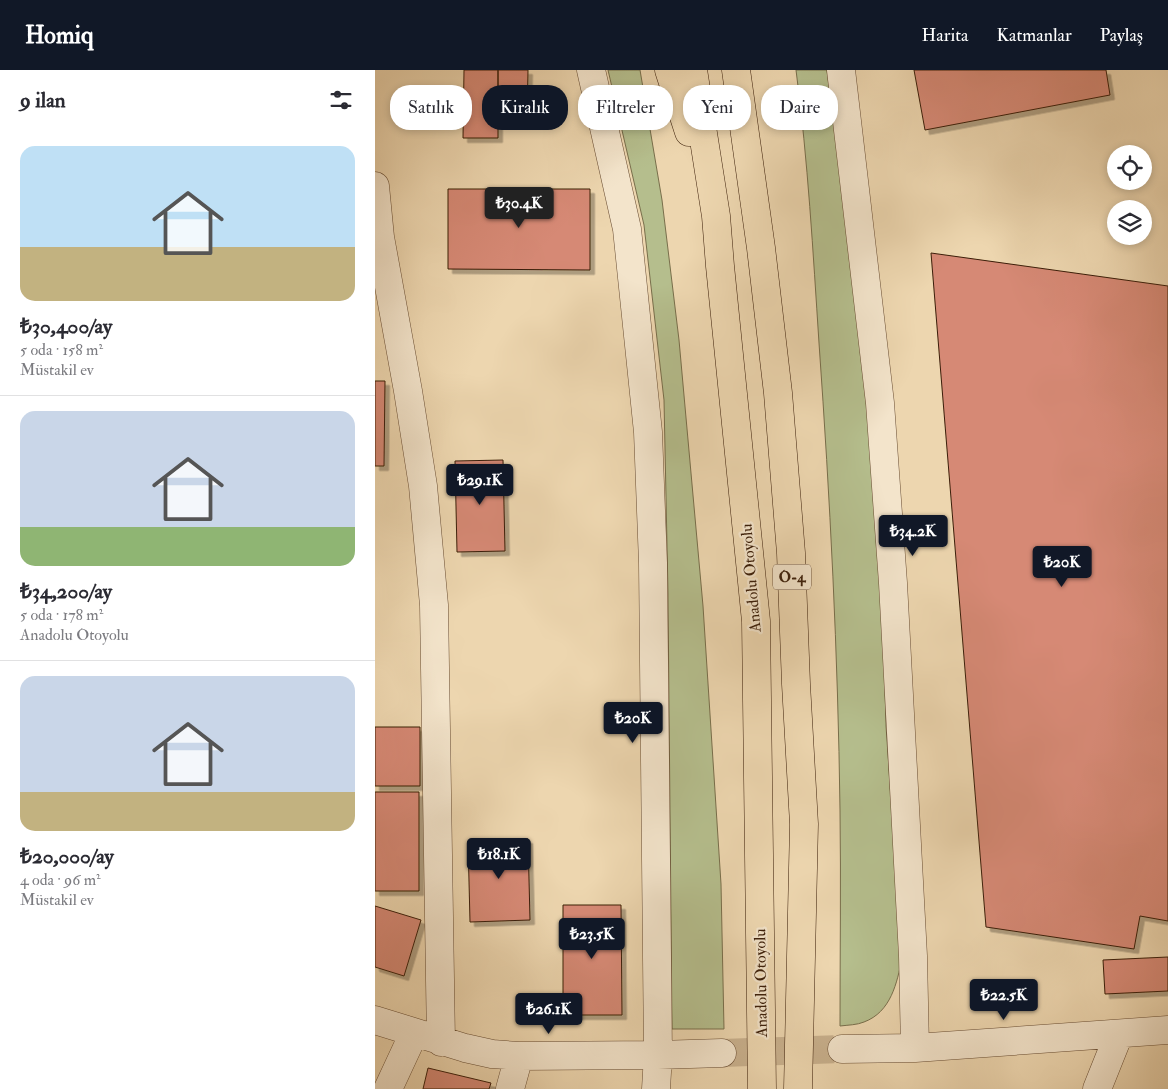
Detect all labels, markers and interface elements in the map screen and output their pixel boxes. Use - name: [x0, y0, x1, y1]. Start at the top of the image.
- text: Homiq: [25, 20, 93, 51]
- text: Harita: [922, 24, 968, 47]
- text: Katmanlar: [996, 24, 1072, 47]
- text: Paylaş: [1100, 24, 1143, 47]
- chip: Satılık: [390, 85, 472, 130]
- chip: Kiralık: [482, 85, 568, 130]
- chip: Filtreler: [578, 85, 673, 130]
- chip: Yeni: [683, 85, 751, 130]
- chip: Daire: [761, 85, 838, 130]
- icon: filters: [327, 86, 355, 114]
- text: 9 ilan: [20, 87, 66, 114]
- map controls: [1107, 145, 1152, 245]
- button: locate: [1107, 145, 1152, 190]
- icon: home: [143, 178, 233, 268]
- pin: ₺30.4K: [478, 186, 560, 229]
- text: ₺30.4K: [496, 193, 542, 213]
- button: layers: [1107, 200, 1152, 245]
- text: ₺30,400/ay: [20, 313, 112, 340]
- text: 5 oda · 158 m²: [20, 340, 103, 360]
- text: Müstakil ev: [20, 360, 94, 380]
- icon: home: [143, 444, 233, 534]
- pin: ₺29.1K: [439, 464, 521, 506]
- text: ₺29.1K: [457, 470, 503, 490]
- pin: ₺34.2K: [872, 514, 954, 557]
- text: ₺34.2K: [890, 521, 936, 541]
- street label: Anadolu Otoyolu: [736, 523, 766, 634]
- pin: ₺20K: [1032, 546, 1092, 588]
- text: ₺20K: [1044, 552, 1080, 572]
- road number: O-4: [773, 564, 811, 590]
- text: ₺34,200/ay: [20, 578, 112, 605]
- text: 5 oda · 178 m²: [20, 605, 103, 625]
- text: Anadolu Otoyolu: [20, 625, 129, 645]
- pin: ₺20K: [603, 702, 663, 744]
- text: ₺20K: [615, 708, 651, 728]
- icon: home: [143, 709, 233, 799]
- pin: ₺18.1K: [458, 838, 540, 880]
- text: ₺20,000/ay: [20, 843, 114, 870]
- text: ₺18.1K: [478, 844, 520, 864]
- text: 4 oda · 96 m²: [20, 870, 101, 890]
- text: Müstakil ev: [20, 890, 94, 910]
- pin: ₺23.5K: [551, 918, 633, 960]
- text: ₺23.5K: [570, 924, 614, 944]
- street label: Anadolu Otoyolu: [750, 928, 772, 1039]
- pin: ₺22.5K: [963, 978, 1045, 1021]
- text: ₺22.5K: [981, 985, 1027, 1005]
- pin: ₺26.1K: [508, 992, 590, 1035]
- text: ₺26.1K: [526, 999, 572, 1019]

